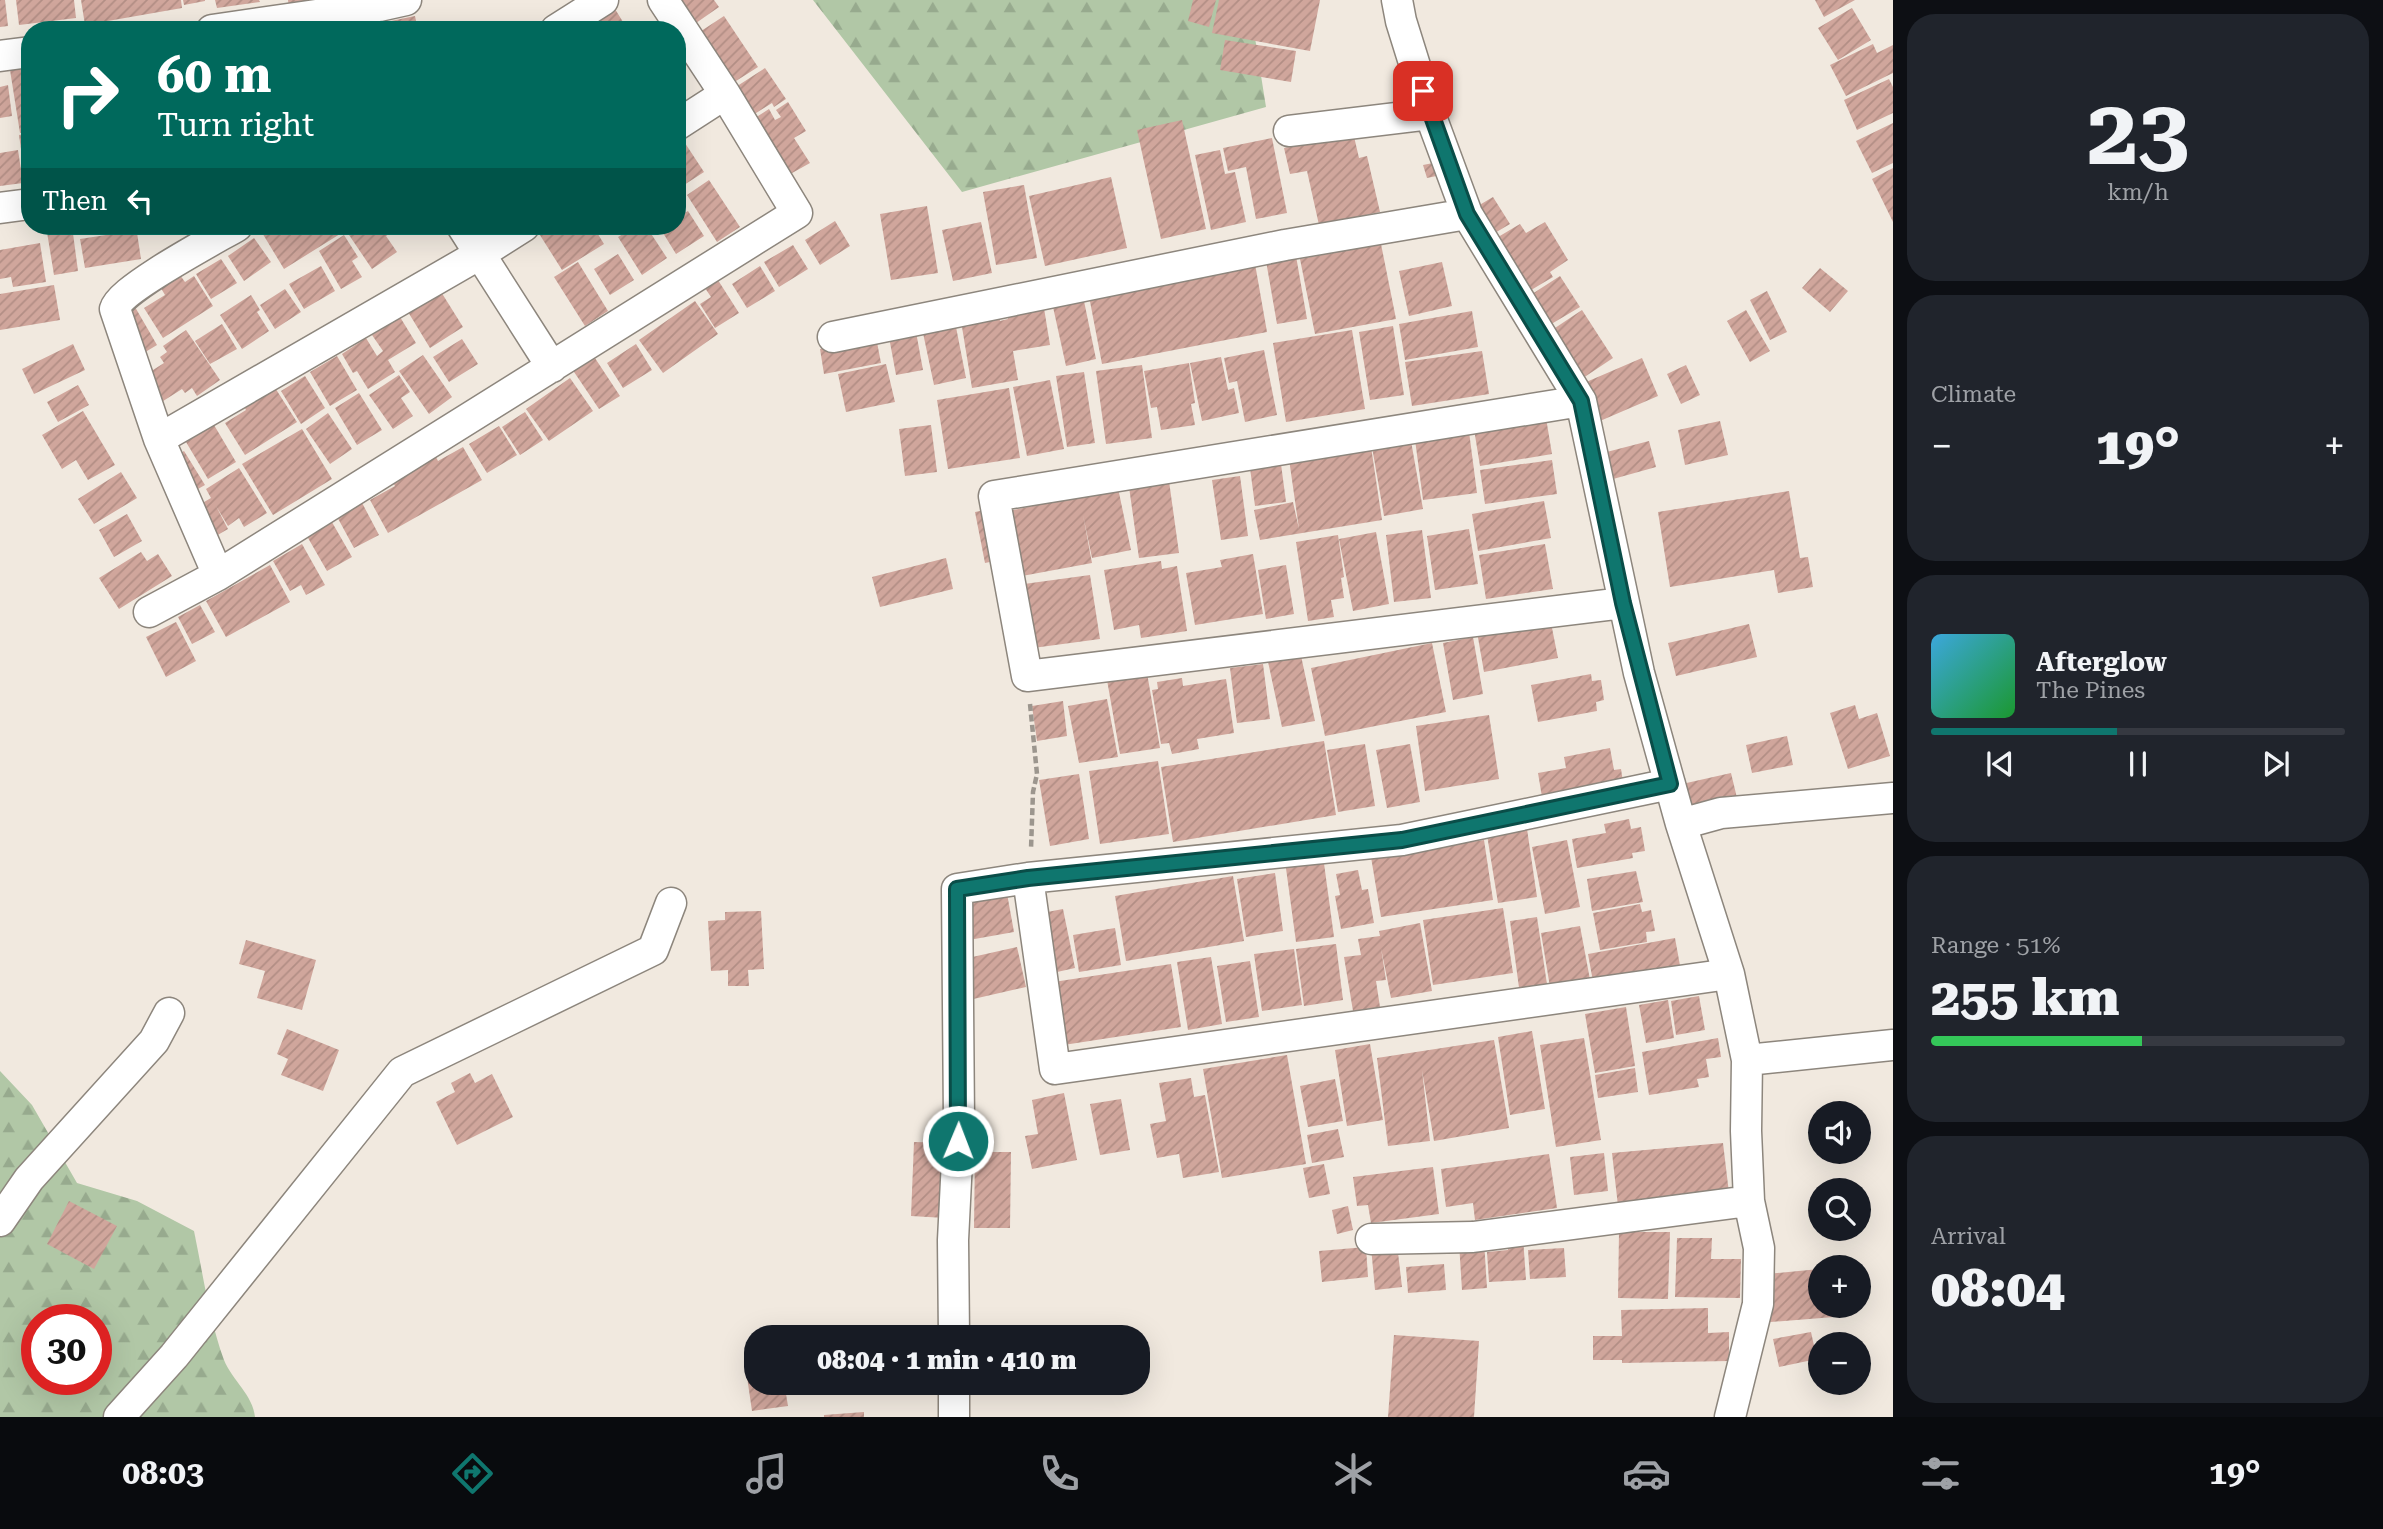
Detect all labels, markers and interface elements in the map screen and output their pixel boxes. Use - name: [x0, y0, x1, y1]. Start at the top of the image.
- text: 60 m: [157, 47, 272, 104]
- icon: right: [42, 49, 133, 140]
- pin: [1393, 61, 1453, 121]
- icon: arrive: [1404, 72, 1442, 110]
- text: 23: [2087, 80, 2189, 186]
- text: Turn right: [157, 106, 314, 144]
- text: km/h: [2107, 179, 2169, 206]
- icon: left: [121, 182, 159, 220]
- text: Then: [42, 186, 107, 216]
- text: Climate: [1931, 381, 2016, 408]
- text: 19°: [2096, 416, 2180, 477]
- text: −: [1931, 424, 1952, 468]
- text: +: [2324, 424, 2345, 468]
- text: Afterglow: [2036, 647, 2167, 677]
- text: The Pines: [2036, 677, 2145, 704]
- icon: previous: [1981, 745, 2019, 783]
- icon: pause: [2119, 745, 2157, 783]
- icon: next: [2257, 745, 2295, 783]
- text: Range · 51%: [1931, 932, 2060, 959]
- text: 255 km: [1931, 967, 2119, 1028]
- map controls: [1808, 1101, 1871, 1395]
- button: sound: [1808, 1101, 1871, 1164]
- position arrow: [921, 1104, 995, 1178]
- button: search: [1808, 1178, 1871, 1241]
- text: Arrival: [1931, 1223, 2006, 1250]
- button: +: [1808, 1255, 1871, 1318]
- text: 08:04: [1931, 1258, 2065, 1319]
- speed limit sign: 30: [21, 1304, 112, 1395]
- button: −: [1808, 1332, 1871, 1395]
- text: 08:04 · 1 min · 410 m: [817, 1345, 1077, 1375]
- icon: directions: [448, 1449, 497, 1498]
- icon: music: [742, 1449, 791, 1498]
- icon: phone: [1035, 1449, 1084, 1498]
- icon: climate: [1329, 1449, 1378, 1498]
- icon: car: [1622, 1449, 1671, 1498]
- icon: filters: [1916, 1449, 1965, 1498]
- text: 08:03: [122, 1454, 204, 1492]
- text: 19°: [2209, 1454, 2261, 1492]

